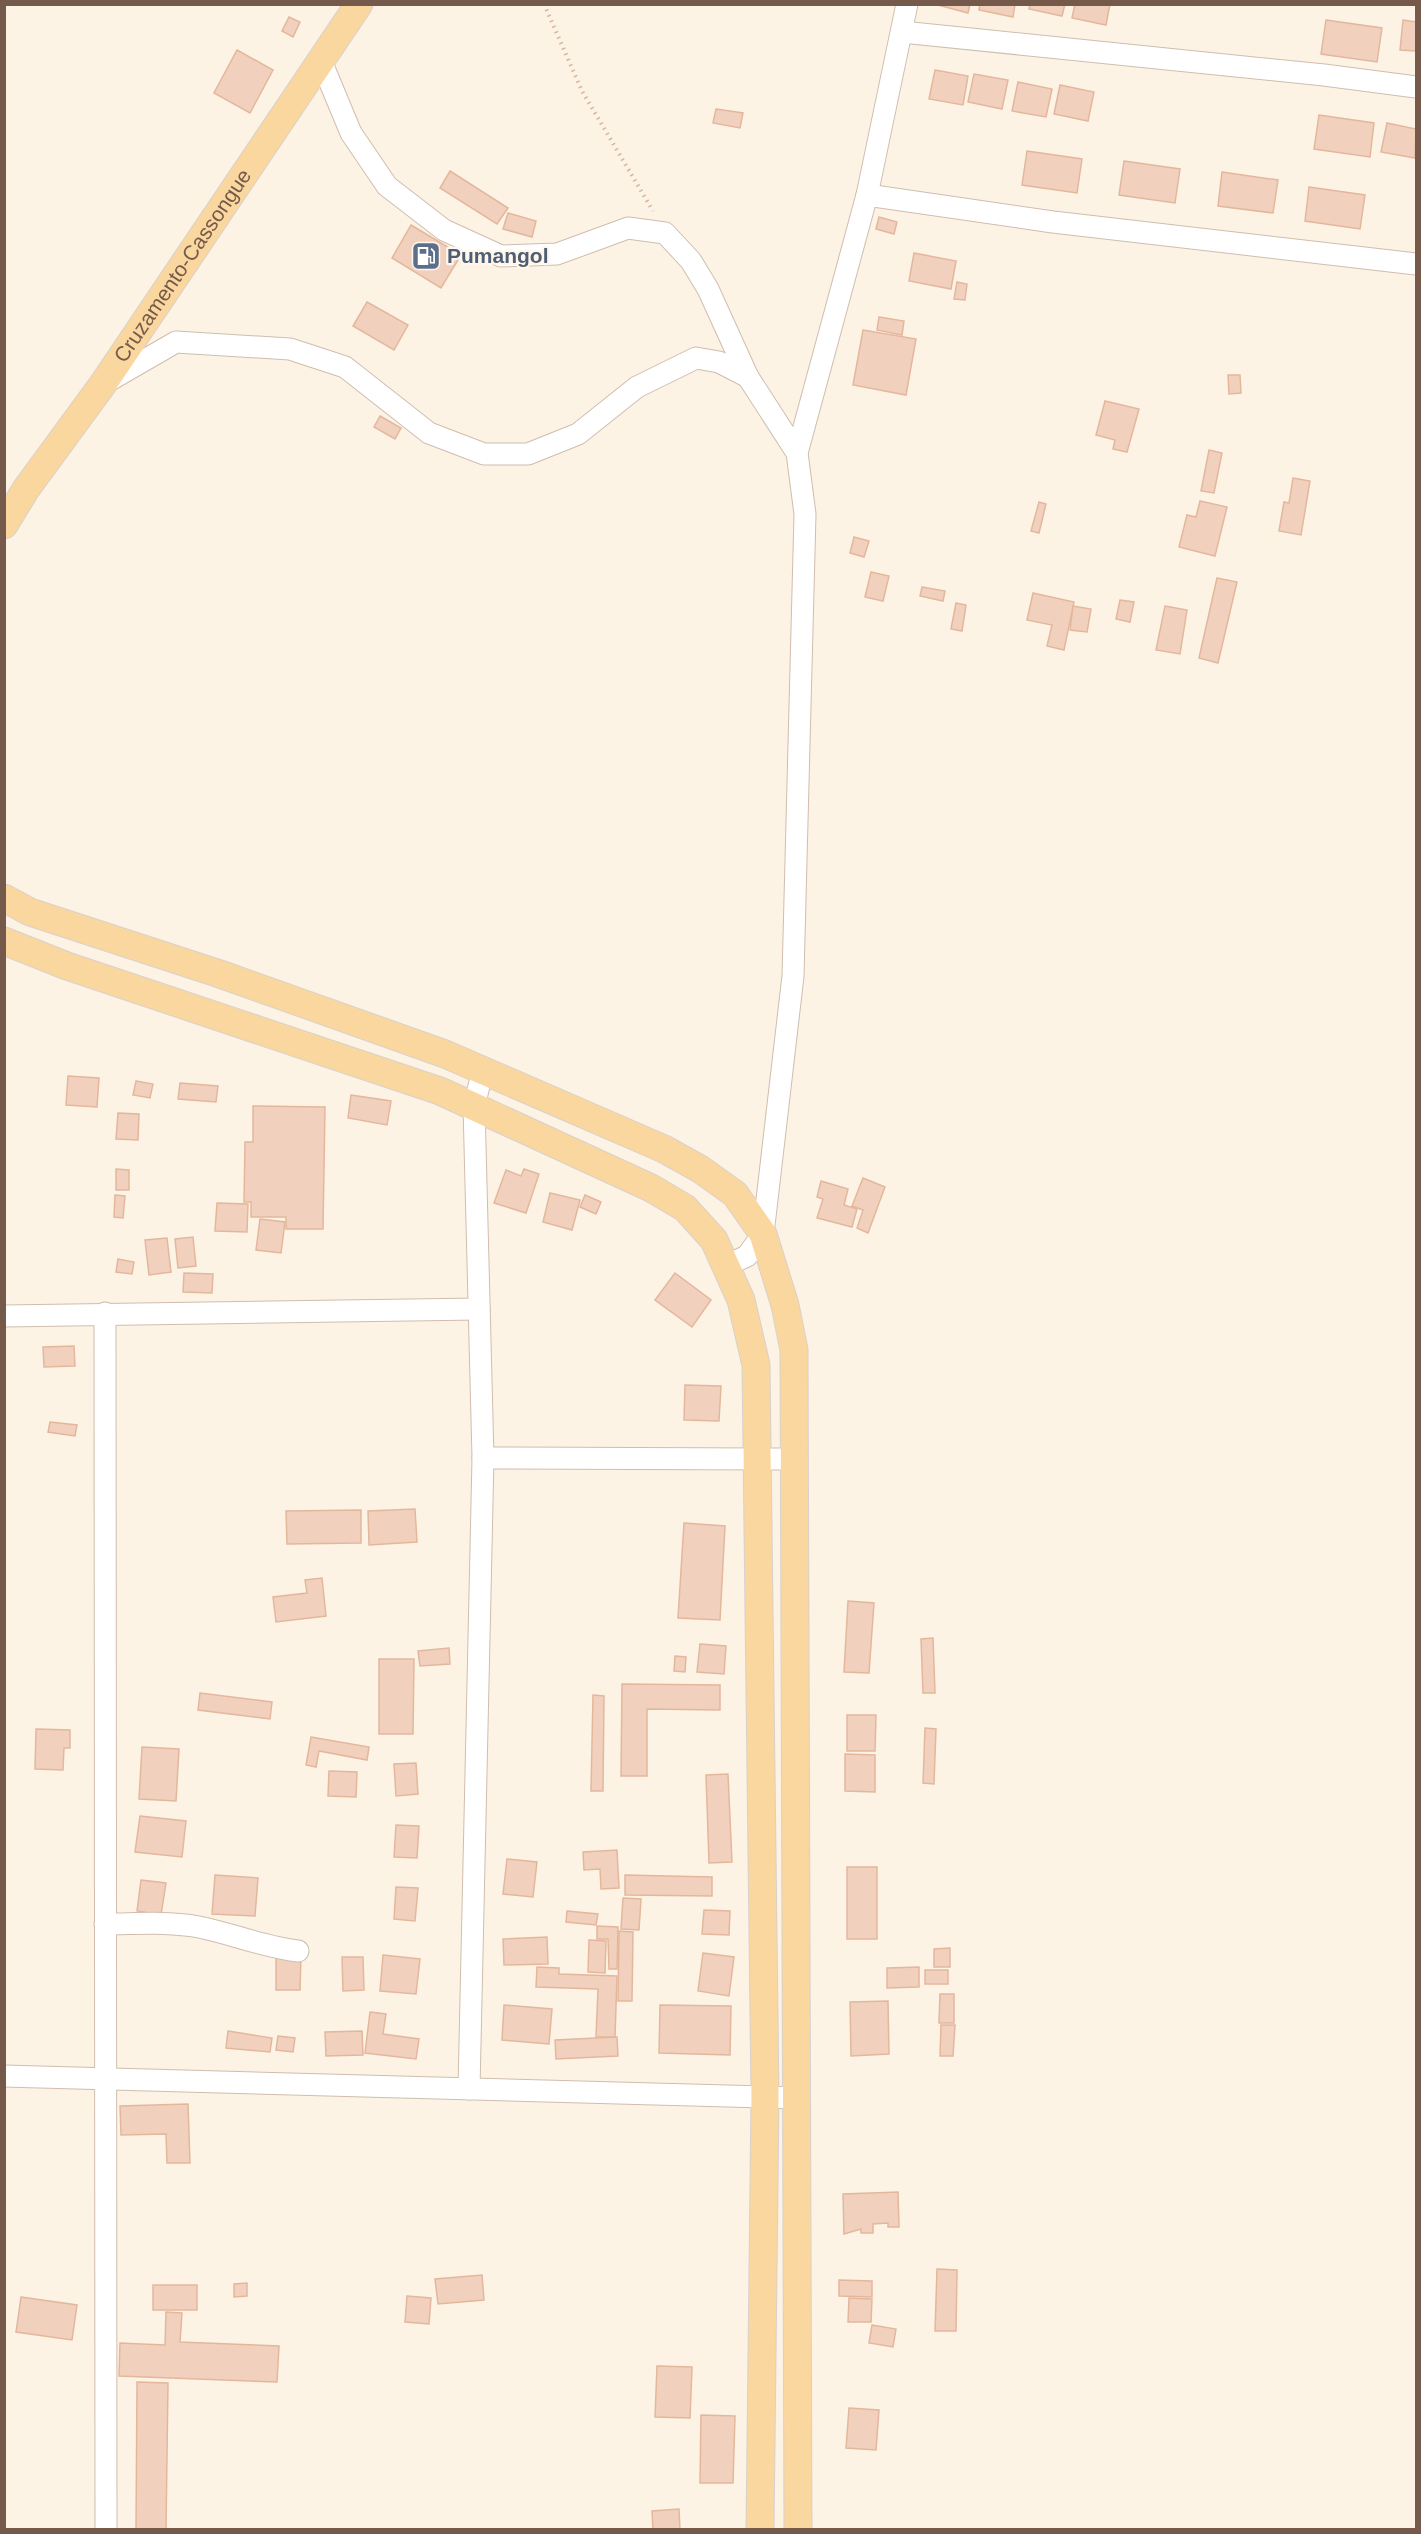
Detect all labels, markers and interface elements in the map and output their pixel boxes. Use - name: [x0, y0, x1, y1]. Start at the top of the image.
- street label: Cruzamento-Cassongue: [109, 165, 255, 366]
- fuel station icon: Pumangol: [410, 240, 442, 272]
- place label: Pumangol: [447, 244, 549, 267]

